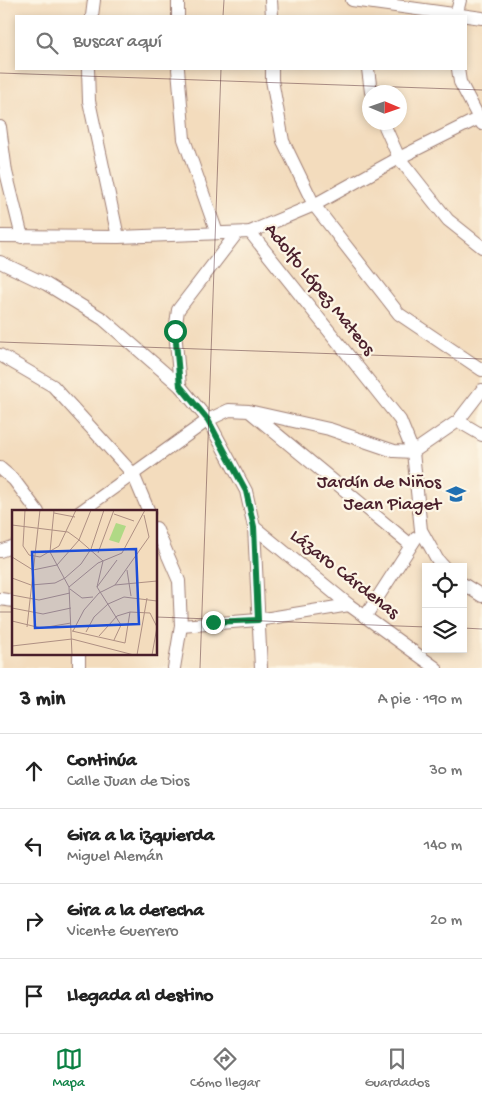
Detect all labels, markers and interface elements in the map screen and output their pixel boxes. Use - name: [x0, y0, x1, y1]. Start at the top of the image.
- search box: [15, 15, 467, 70]
- icon: search: [33, 29, 61, 57]
- text: Buscar aquí: [73, 31, 162, 54]
- north arrow: [362, 85, 407, 130]
- street label: Adolfo López Mateos: [259, 219, 380, 362]
- route start: [164, 320, 187, 343]
- place label: Jardín de Niños Jean Piaget: [317, 472, 443, 517]
- school or university icon: Jardín de Niños Jean Piaget: [445, 483, 467, 505]
- inset map: [12, 510, 158, 656]
- street label: Lázaro Cárdenas: [285, 525, 404, 625]
- map controls: [422, 563, 467, 653]
- button: locate: [422, 563, 467, 608]
- button: layers: [422, 608, 467, 653]
- route end: [202, 611, 225, 634]
- text: 3 min: [20, 688, 65, 713]
- text: A pie · 190 m: [378, 691, 462, 710]
- text: Continúa: [67, 750, 137, 773]
- icon: ahead: [20, 757, 48, 785]
- text: 30 m: [429, 762, 462, 781]
- text: Calle Juan de Dios: [67, 773, 189, 792]
- text: Gira a la izquierda: [67, 825, 214, 848]
- icon: left: [20, 832, 48, 860]
- text: 140 m: [424, 837, 462, 856]
- text: Miguel Alemán: [67, 848, 163, 867]
- text: Gira a la derecha: [67, 900, 204, 923]
- icon: right: [20, 907, 48, 935]
- text: 20 m: [430, 912, 462, 931]
- text: Vicente Guerrero: [67, 923, 179, 942]
- icon: arrive: [20, 982, 48, 1010]
- text: Llegada al destino: [67, 985, 213, 1008]
- tab: Mapa: [53, 1045, 85, 1092]
- tab: Cómo llegar: [190, 1045, 259, 1092]
- tab: Guardados: [365, 1045, 429, 1092]

